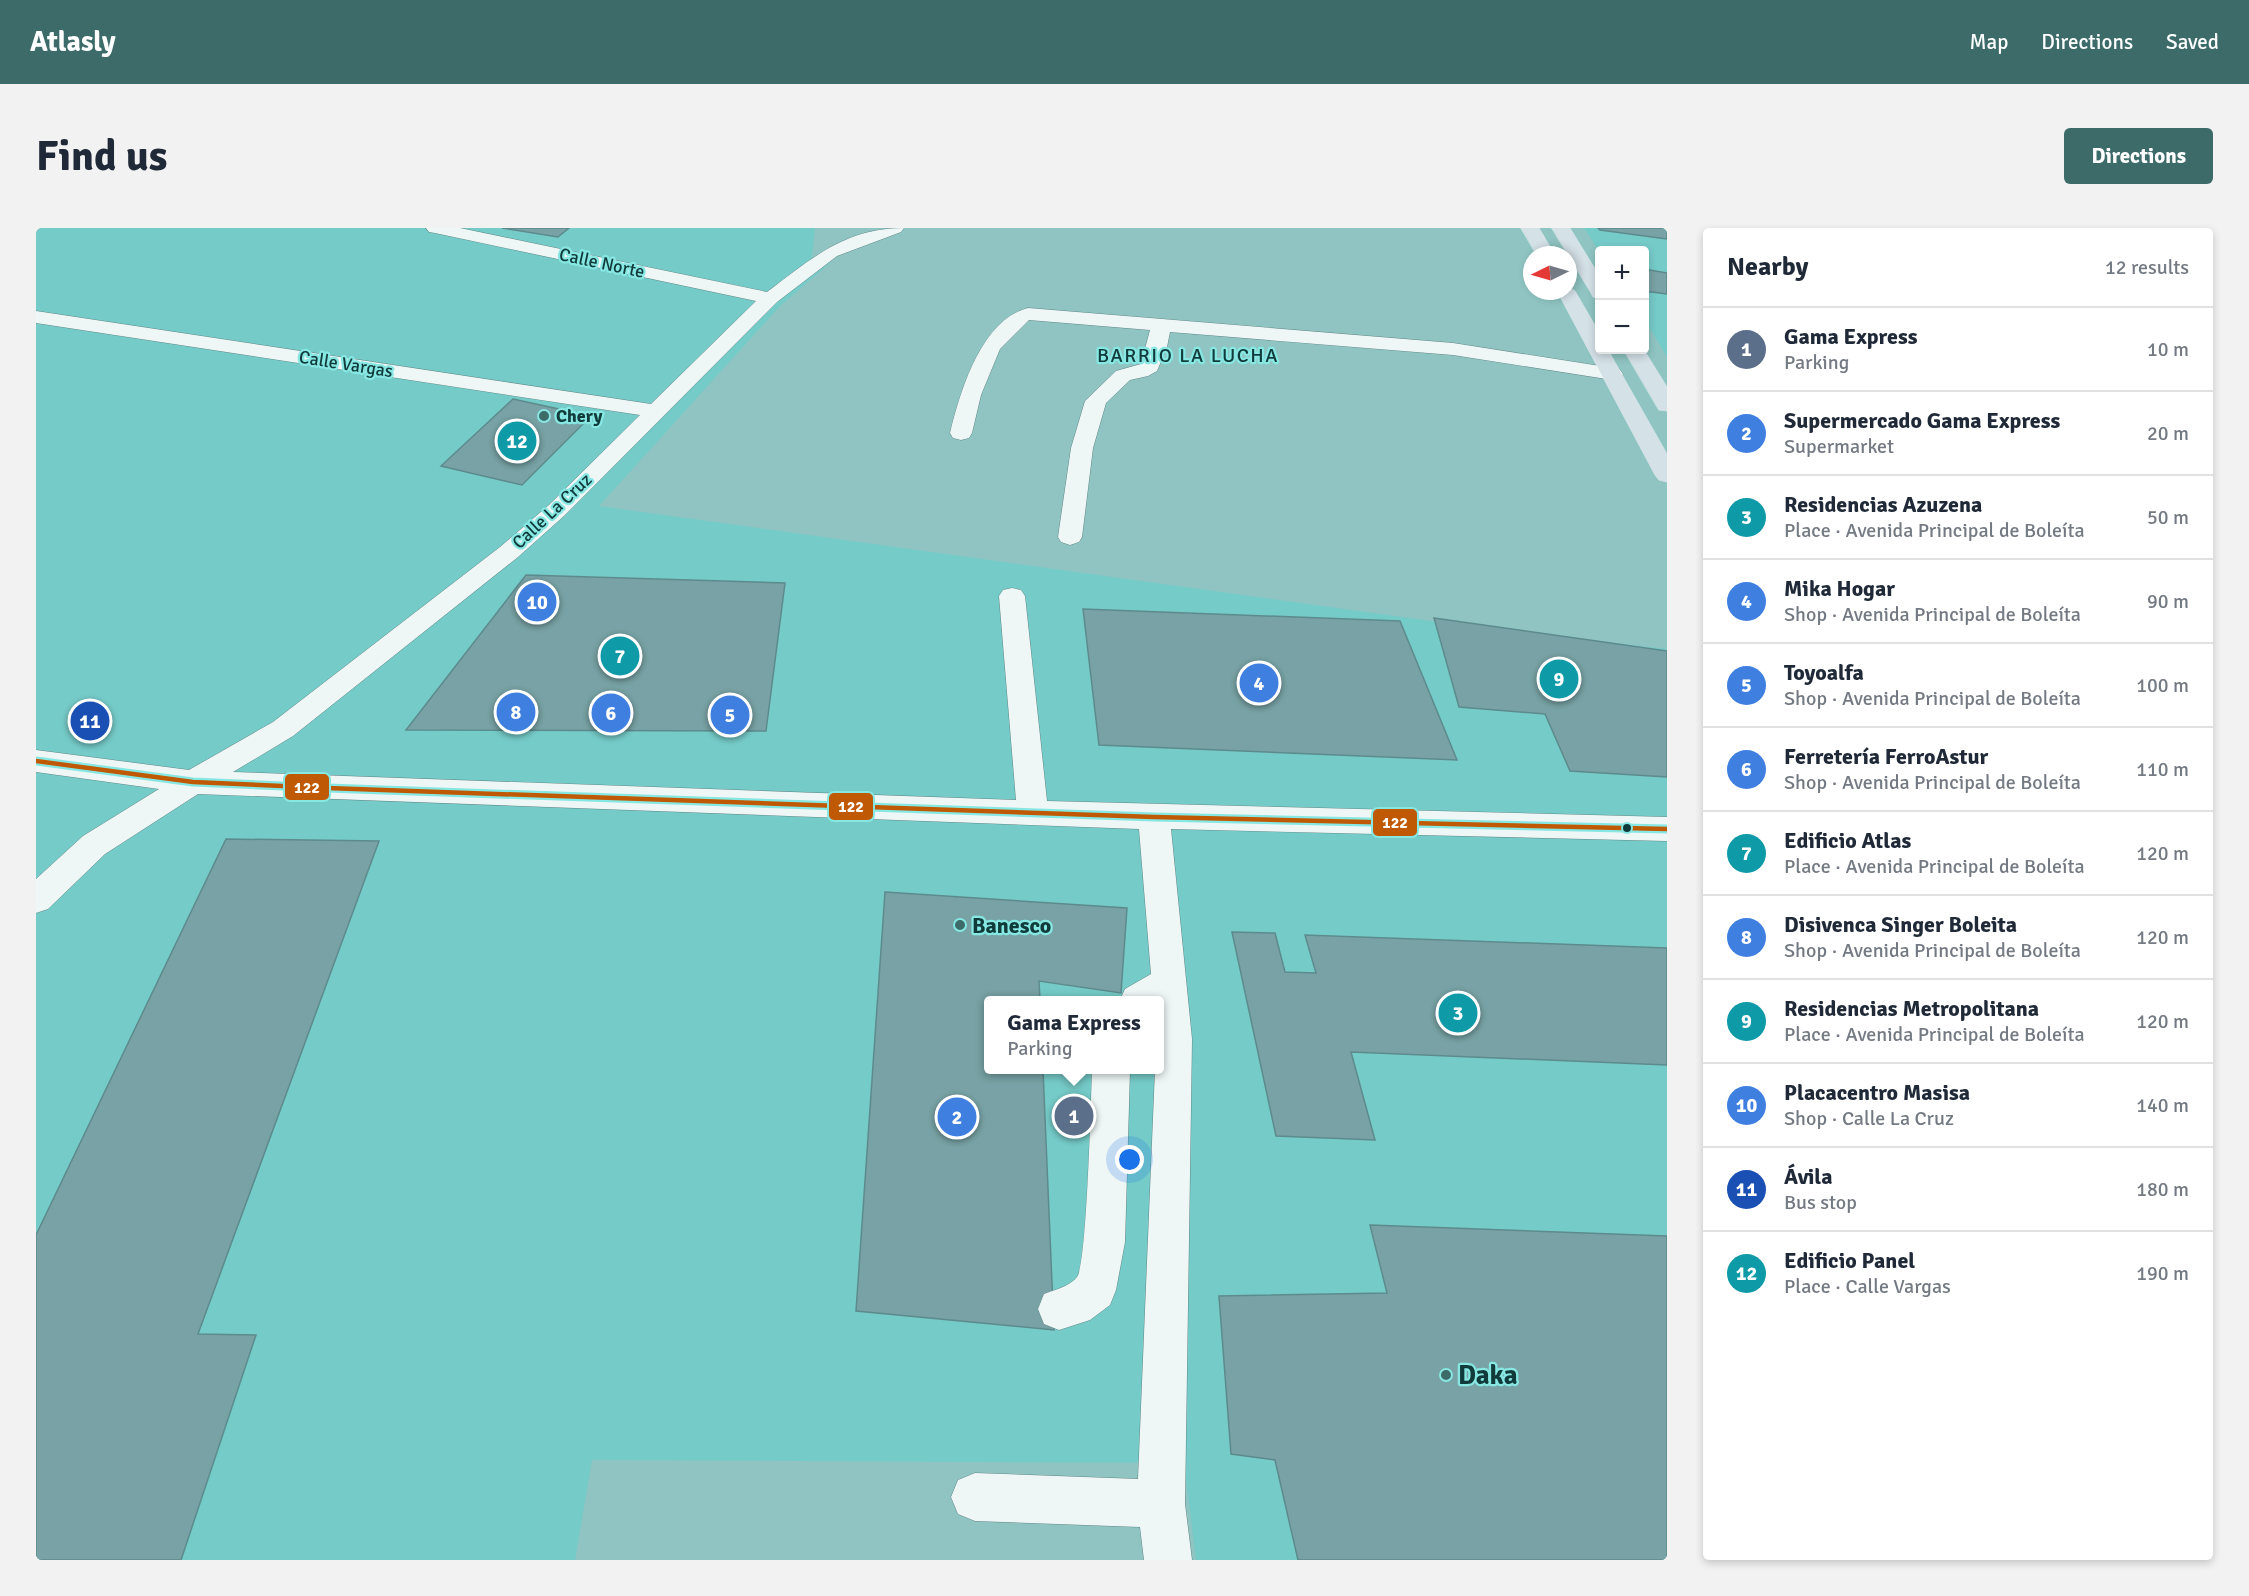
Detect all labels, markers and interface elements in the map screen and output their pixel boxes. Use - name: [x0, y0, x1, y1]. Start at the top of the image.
- text: Atlasly: [30, 25, 116, 59]
- text: Map: [1970, 29, 2008, 55]
- text: Directions: [2041, 29, 2133, 55]
- text: Saved: [2166, 29, 2219, 55]
- button: Directions: [2064, 128, 2213, 184]
- text: Find us: [36, 131, 167, 182]
- street label: Calle Norte: [557, 243, 647, 283]
- north arrow: [1523, 246, 1577, 300]
- map controls: [1595, 246, 1649, 354]
- button: +: [1595, 246, 1649, 300]
- text: Nearby: [1727, 251, 1808, 283]
- text: 12 results: [2105, 255, 2189, 280]
- button: −: [1595, 300, 1649, 354]
- text: Gama Express: [1784, 323, 1917, 350]
- text: 1: [1741, 337, 1752, 362]
- text: 10 m: [2147, 337, 2189, 362]
- district label: BARRIO LA LUCHA: [1097, 343, 1279, 368]
- street label: Calle Vargas: [297, 346, 395, 382]
- text: Parking: [1784, 350, 1849, 375]
- place label: Chery: [556, 405, 602, 427]
- text: Supermercado Gama Express: [1784, 407, 2060, 434]
- marker: Chery: [537, 409, 551, 423]
- pin: 12: [498, 418, 536, 464]
- text: 2: [1741, 421, 1752, 446]
- text: 20 m: [2147, 421, 2189, 446]
- text: Supermarket: [1784, 434, 1894, 459]
- street label: Calle La Cruz: [508, 469, 596, 553]
- text: Residencias Azuzena: [1784, 491, 1982, 518]
- text: 3: [1741, 505, 1752, 530]
- text: 50 m: [2147, 505, 2189, 530]
- text: Place · Avenida Principal de Boleíta: [1784, 518, 2085, 543]
- text: Mika Hogar: [1784, 575, 1895, 602]
- pin: 10: [518, 580, 556, 625]
- text: 4: [1741, 589, 1752, 614]
- text: 90 m: [2147, 589, 2189, 614]
- text: Shop · Avenida Principal de Boleíta: [1784, 602, 2081, 627]
- pin: 7: [600, 634, 640, 678]
- pin: 9: [1540, 656, 1579, 702]
- text: Toyoalfa: [1784, 659, 1864, 686]
- pin: 4: [1240, 660, 1278, 706]
- text: 5: [1741, 673, 1752, 698]
- text: 100 m: [2136, 673, 2189, 698]
- text: Shop · Avenida Principal de Boleíta: [1784, 686, 2081, 711]
- pin: 8: [496, 690, 536, 734]
- pin: 6: [592, 690, 630, 736]
- pin: 5: [710, 692, 750, 738]
- pin: 11: [70, 698, 110, 744]
- text: Ferretería FerroAstur: [1784, 743, 1988, 770]
- text: 6: [1741, 757, 1752, 782]
- text: 110 m: [2136, 757, 2189, 782]
- text: Shop · Avenida Principal de Boleíta: [1784, 770, 2081, 795]
- line badge: 122: [284, 773, 330, 801]
- text: 122: [294, 778, 320, 798]
- line badge: 122: [828, 792, 874, 821]
- text: 122: [838, 797, 864, 817]
- line badge: 122: [1372, 808, 1418, 837]
- text: 122: [1382, 813, 1408, 833]
- unlabelled marker: [1621, 822, 1633, 834]
- text: Edificio Atlas: [1784, 827, 1911, 854]
- text: 7: [1741, 841, 1752, 866]
- text: 120 m: [2136, 841, 2189, 866]
- text: Place · Avenida Principal de Boleíta: [1784, 854, 2085, 879]
- text: Disivenca Singer Boleita: [1784, 911, 2017, 938]
- place label: Banesco: [972, 912, 1051, 939]
- marker: Banesco: [953, 918, 967, 932]
- text: 8: [1741, 925, 1752, 950]
- text: 120 m: [2136, 925, 2189, 950]
- text: Shop · Avenida Principal de Boleíta: [1784, 938, 2081, 963]
- pin: 3: [1438, 990, 1478, 1036]
- text: Residencias Metropolitana: [1784, 995, 2039, 1022]
- popup: [984, 996, 1164, 1074]
- text: Gama Express: [1007, 1009, 1141, 1036]
- text: 9: [1741, 1009, 1752, 1034]
- text: 120 m: [2136, 1009, 2189, 1034]
- text: Place · Avenida Principal de Boleíta: [1784, 1022, 2085, 1047]
- text: Parking: [1007, 1036, 1072, 1061]
- text: Placacentro Masisa: [1784, 1079, 1970, 1106]
- text: 10: [1736, 1093, 1757, 1118]
- text: 140 m: [2136, 1093, 2189, 1118]
- pin: 2: [938, 1094, 976, 1140]
- pin: 1: [1054, 1094, 1094, 1138]
- text: Shop · Calle La Cruz: [1784, 1106, 1954, 1131]
- your location: [1115, 1145, 1144, 1174]
- text: Ávila: [1784, 1163, 1833, 1190]
- text: 11: [1736, 1177, 1757, 1202]
- text: 180 m: [2136, 1177, 2189, 1202]
- text: Bus stop: [1784, 1190, 1857, 1215]
- text: Edificio Panel: [1784, 1247, 1915, 1274]
- text: 12: [1736, 1261, 1757, 1286]
- text: 190 m: [2136, 1261, 2189, 1286]
- text: Place · Calle Vargas: [1784, 1274, 1951, 1299]
- place label: Daka: [1458, 1359, 1518, 1392]
- marker: Daka: [1439, 1368, 1453, 1382]

